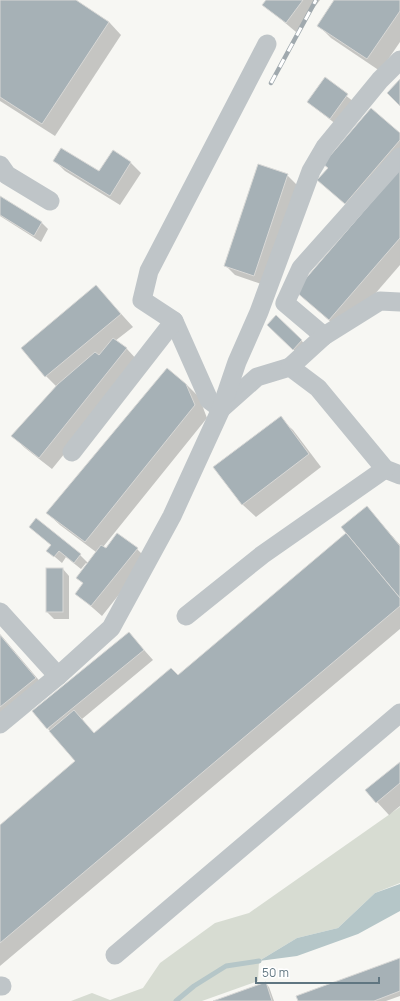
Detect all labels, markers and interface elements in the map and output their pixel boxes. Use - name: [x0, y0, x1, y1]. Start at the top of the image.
- scale bar: [256, 959, 379, 985]
- text: 50 m: [262, 964, 289, 981]

